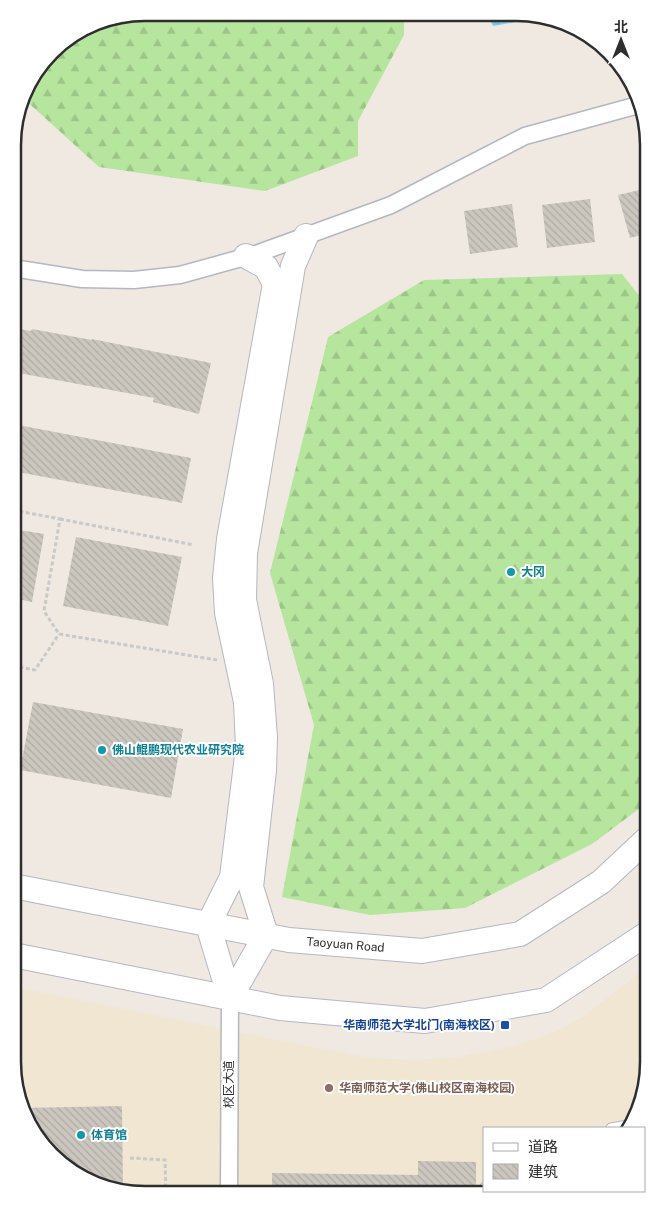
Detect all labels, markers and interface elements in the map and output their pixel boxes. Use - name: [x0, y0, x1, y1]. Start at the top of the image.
- north arrow: [596, 15, 646, 65]
- text: 北: [614, 19, 628, 35]
- place label: 大冈: [521, 565, 545, 579]
- marker: 大冈: [505, 566, 517, 578]
- place label: 佛山鲲鹏现代农业研究院: [112, 743, 244, 757]
- marker: 佛山鲲鹏现代农业研究院: [96, 744, 108, 756]
- street label: Taoyuan Road: [306, 934, 385, 955]
- place label: 华南师范大学北门(南海校区): [343, 1018, 495, 1032]
- marker: 华南师范大学北门(南海校区): [499, 1019, 511, 1031]
- street label: 校区大道: [222, 1060, 236, 1108]
- place label: 华南师范大学(佛山校区南海校园): [339, 1081, 515, 1095]
- marker: 华南师范大学(佛山校区南海校园): [323, 1082, 335, 1094]
- legend: [483, 1127, 646, 1192]
- place label: 体育馆: [91, 1128, 127, 1142]
- marker: 体育馆: [75, 1129, 87, 1141]
- text: 道路: [528, 1138, 558, 1155]
- text: 建筑: [528, 1163, 558, 1180]

